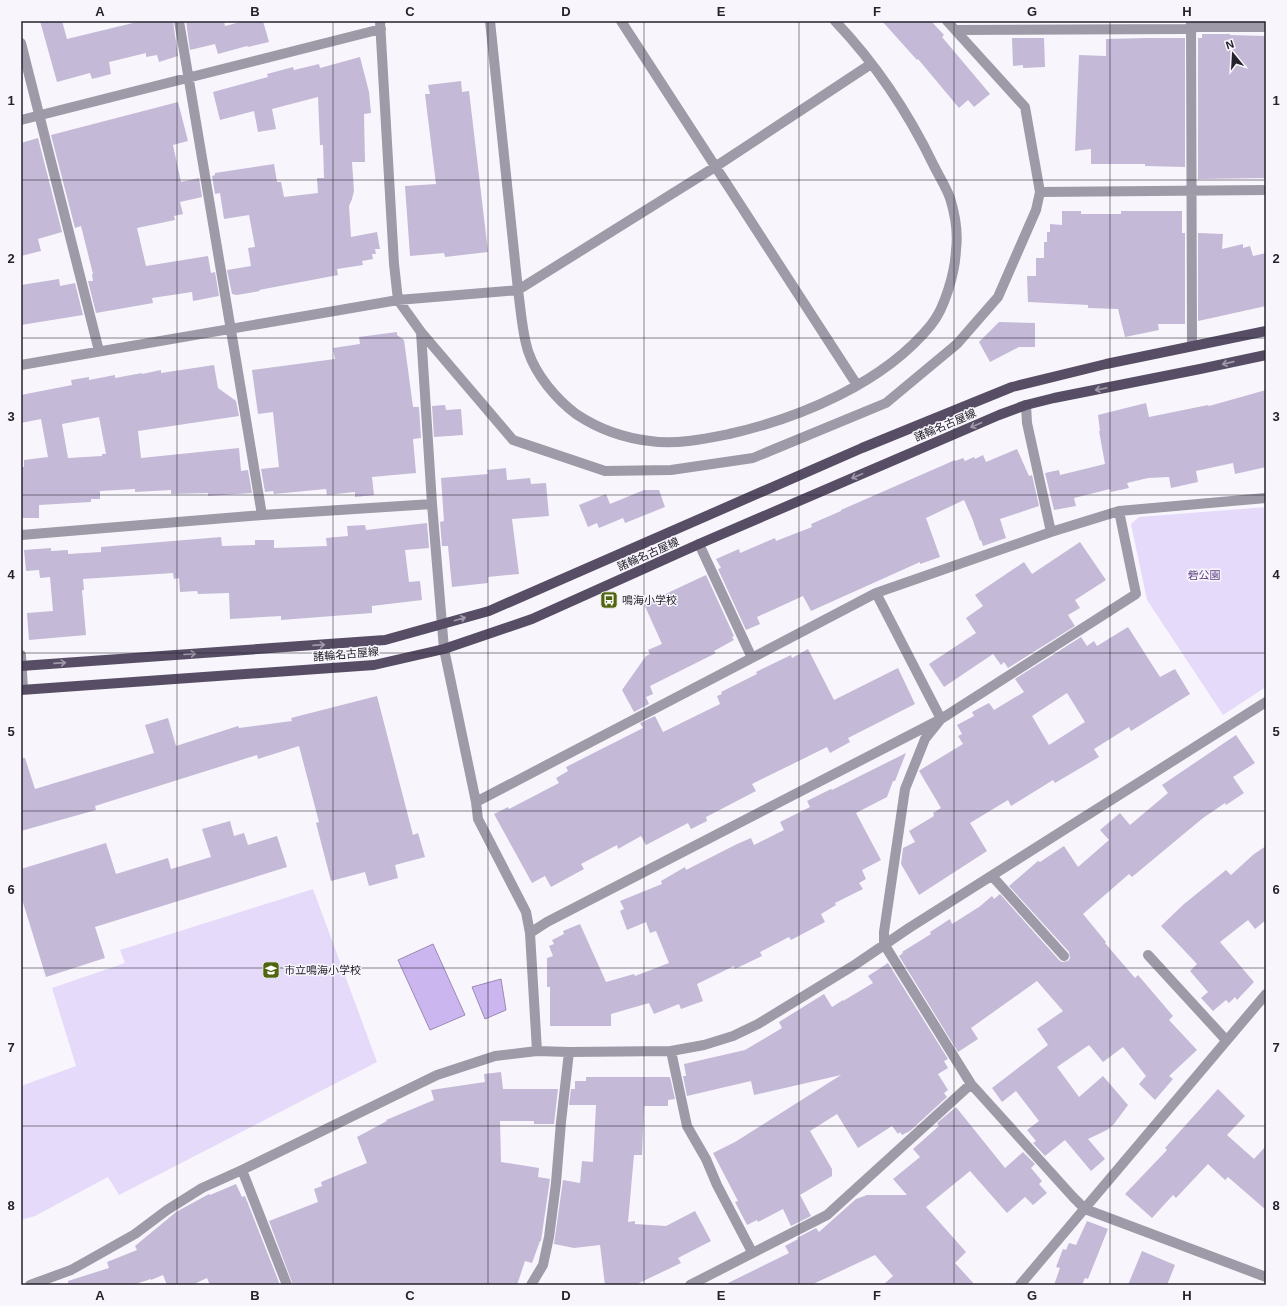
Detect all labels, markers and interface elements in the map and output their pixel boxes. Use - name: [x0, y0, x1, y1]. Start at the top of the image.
- text: A: [95, 4, 105, 19]
- text: B: [250, 4, 260, 19]
- text: C: [405, 4, 415, 19]
- text: D: [561, 4, 571, 19]
- text: E: [717, 4, 726, 19]
- text: F: [873, 4, 881, 19]
- text: G: [1027, 4, 1037, 19]
- text: H: [1182, 4, 1192, 19]
- north arrow: [1213, 34, 1253, 74]
- text: N: [1224, 38, 1236, 51]
- text: 1: [7, 93, 15, 108]
- text: 1: [1272, 93, 1280, 108]
- text: 2: [7, 251, 15, 266]
- text: 2: [1272, 251, 1280, 266]
- one-way arrow: [1222, 360, 1235, 368]
- one-way arrow: [1094, 385, 1107, 393]
- street label: 諸輪名古屋線: [912, 407, 978, 443]
- text: 3: [7, 409, 15, 424]
- text: 3: [1272, 409, 1280, 424]
- one-way arrow: [970, 421, 982, 429]
- one-way arrow: [851, 473, 863, 480]
- street label: 諸輪名古屋線: [615, 535, 681, 573]
- text: 4: [7, 567, 15, 582]
- text: 4: [1272, 567, 1280, 582]
- park label: 砦公園: [1188, 569, 1221, 581]
- bus stop icon: 鳴海小学校: [599, 590, 619, 610]
- place label: 鳴海小学校: [622, 594, 677, 606]
- one-way arrow: [453, 615, 466, 622]
- one-way arrow: [312, 641, 325, 648]
- street label: 諸輪名古屋線: [313, 645, 379, 663]
- one-way arrow: [183, 650, 196, 657]
- one-way arrow: [53, 660, 66, 667]
- text: 5: [7, 724, 15, 739]
- text: 5: [1272, 724, 1280, 739]
- text: 6: [7, 882, 15, 897]
- text: 6: [1272, 882, 1280, 897]
- school or university icon: 市立鳴海小学校: [261, 960, 281, 980]
- place label: 市立鳴海小学校: [284, 964, 361, 976]
- text: 7: [7, 1040, 15, 1055]
- text: 7: [1272, 1040, 1280, 1055]
- text: 8: [7, 1198, 15, 1213]
- text: 8: [1272, 1198, 1280, 1213]
- text: A: [95, 1288, 105, 1303]
- text: B: [250, 1288, 260, 1303]
- text: C: [405, 1288, 415, 1303]
- text: D: [561, 1288, 571, 1303]
- text: E: [717, 1288, 726, 1303]
- text: F: [873, 1288, 881, 1303]
- text: G: [1027, 1288, 1037, 1303]
- text: H: [1182, 1288, 1192, 1303]

